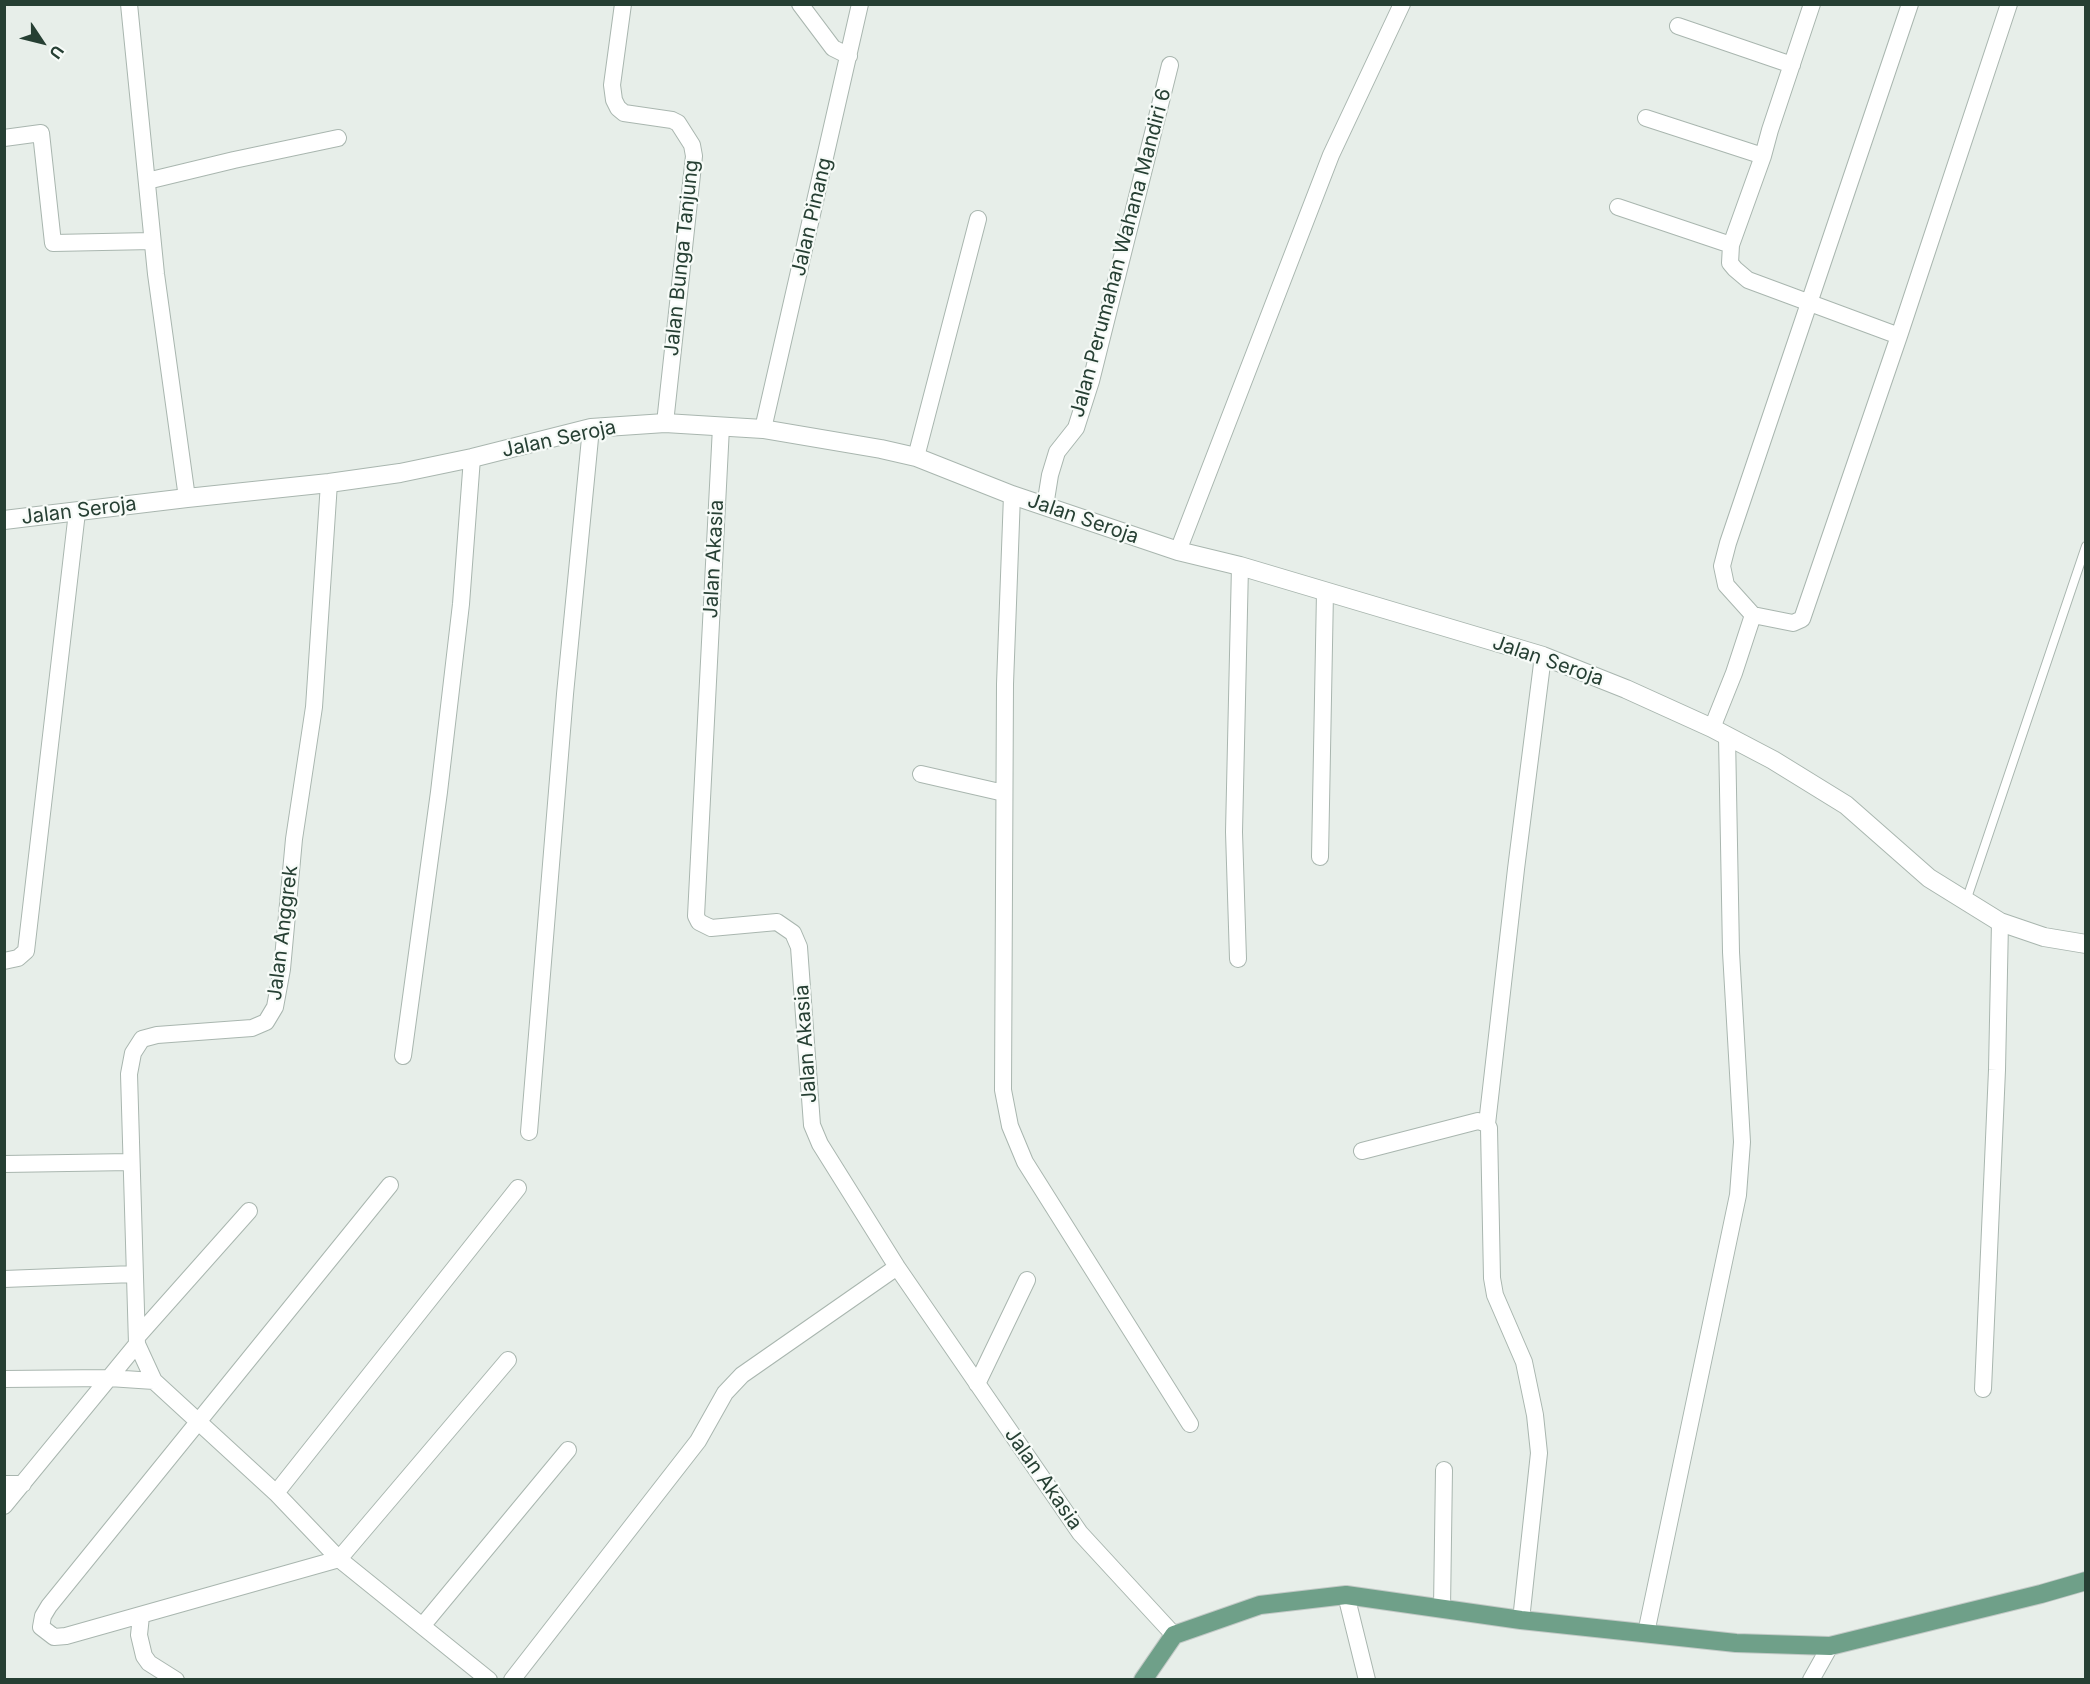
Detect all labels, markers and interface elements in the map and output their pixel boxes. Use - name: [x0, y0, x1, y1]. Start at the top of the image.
- north arrow: [12, 12, 72, 72]
- text: U: [45, 42, 68, 63]
- street label: Jalan Perumahan Wahana Mandiri 6: [1065, 86, 1177, 420]
- street label: Jalan Pinang: [787, 155, 837, 279]
- street label: Jalan Bunga Tanjung: [660, 159, 704, 357]
- street label: Jalan Seroja: [500, 415, 618, 463]
- street label: Jalan Seroja: [1024, 489, 1142, 549]
- street label: Jalan Seroja: [20, 492, 138, 530]
- street label: Jalan Akasia: [699, 499, 729, 619]
- street label: Jalan Seroja: [1489, 631, 1607, 691]
- street label: Jalan Anggrek: [263, 864, 303, 1002]
- street label: Jalan Akasia: [790, 984, 822, 1104]
- street label: Jalan Akasia: [999, 1423, 1087, 1535]

